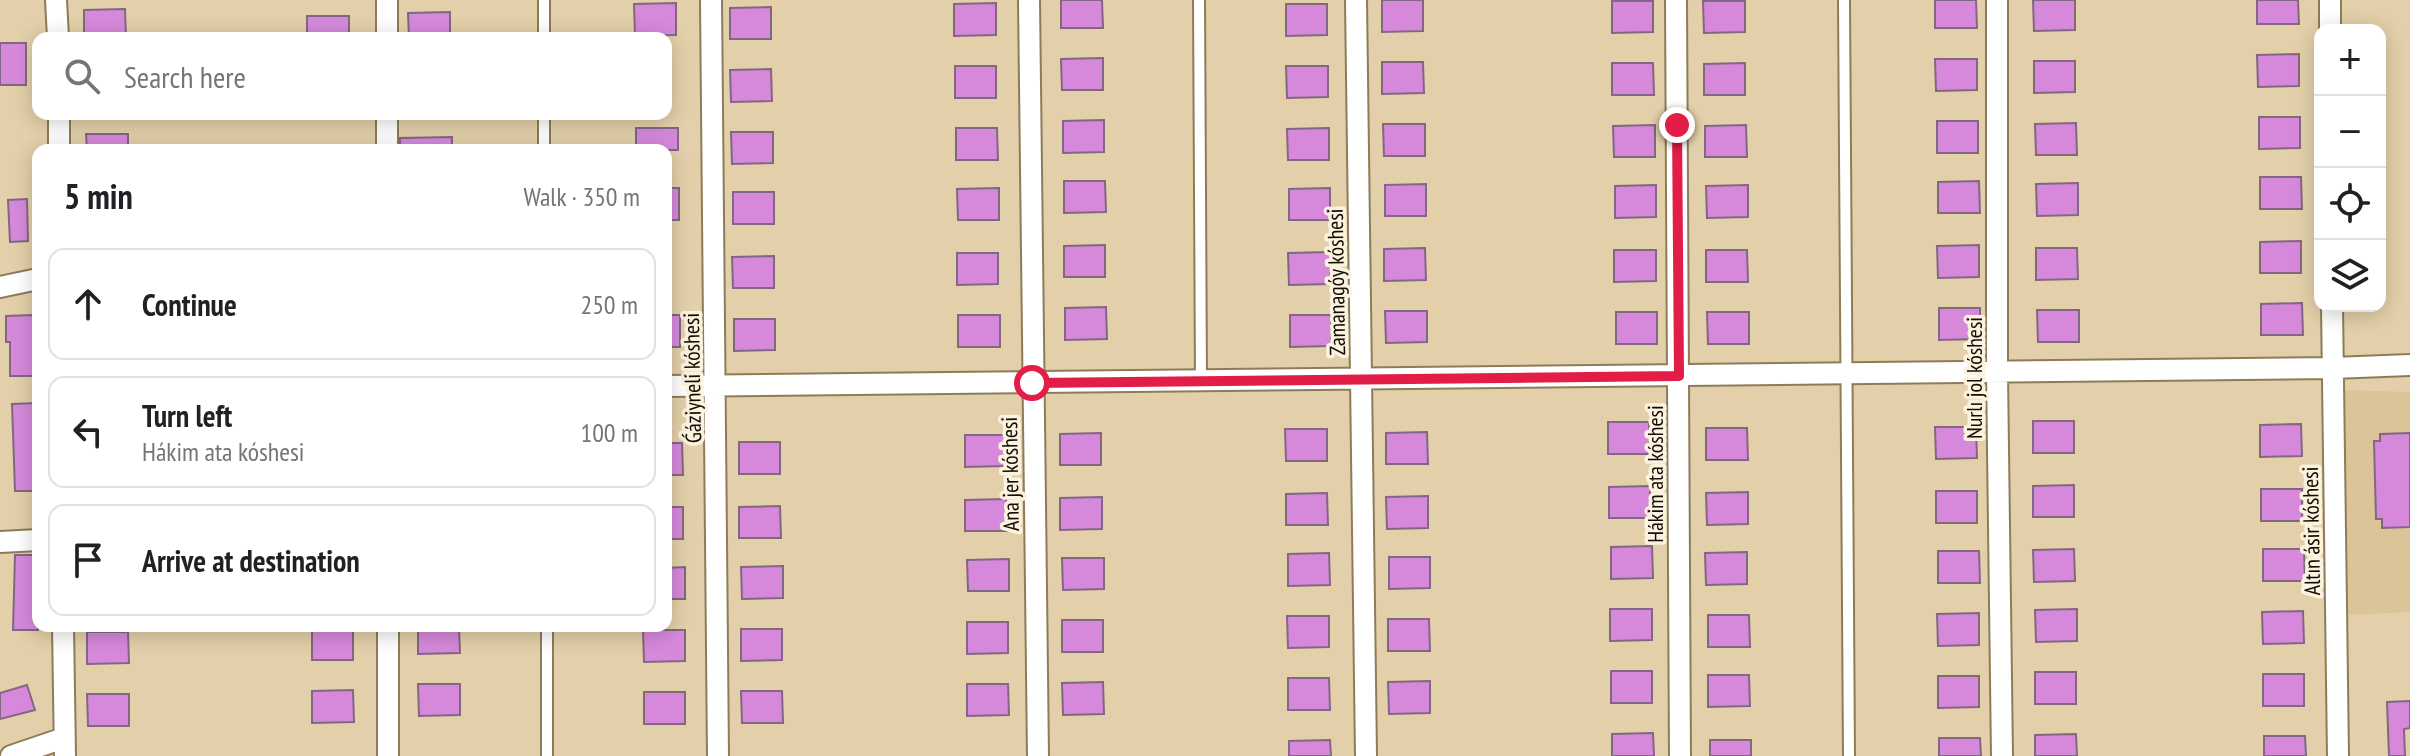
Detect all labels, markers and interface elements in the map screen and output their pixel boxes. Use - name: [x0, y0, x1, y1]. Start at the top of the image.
- map controls: [2314, 24, 2386, 312]
- button: +: [2314, 24, 2386, 96]
- search box: [32, 32, 672, 120]
- icon: search: [60, 54, 104, 98]
- text: Search here: [124, 57, 246, 96]
- button: −: [2314, 96, 2386, 168]
- route end: [1659, 107, 1695, 143]
- button: locate: [2314, 168, 2386, 240]
- text: 5 min: [64, 174, 133, 218]
- text: Walk · 350 m: [523, 180, 640, 213]
- street label: Zamanagóy kóshesi: [1321, 208, 1351, 356]
- button: layers: [2314, 240, 2386, 312]
- icon: ahead: [66, 282, 110, 326]
- text: Continue: [142, 285, 237, 324]
- text: 250 m: [580, 288, 638, 321]
- street label: Ǵáziyneli kóshesi: [677, 313, 707, 443]
- street label: Nurlı jol kóshesi: [1960, 317, 1988, 439]
- route start: [1014, 365, 1050, 401]
- text: Turn left: [142, 396, 232, 435]
- street label: Hákim ata kóshesi: [1641, 405, 1669, 543]
- icon: left: [66, 410, 110, 454]
- text: 100 m: [580, 416, 638, 449]
- street label: Ana jer kóshesi: [995, 417, 1025, 531]
- text: Hákim ata kóshesi: [142, 435, 304, 468]
- street label: Altın ásir kóshesi: [2296, 466, 2326, 596]
- icon: arrive: [66, 538, 110, 582]
- text: Arrive at destination: [142, 541, 360, 580]

